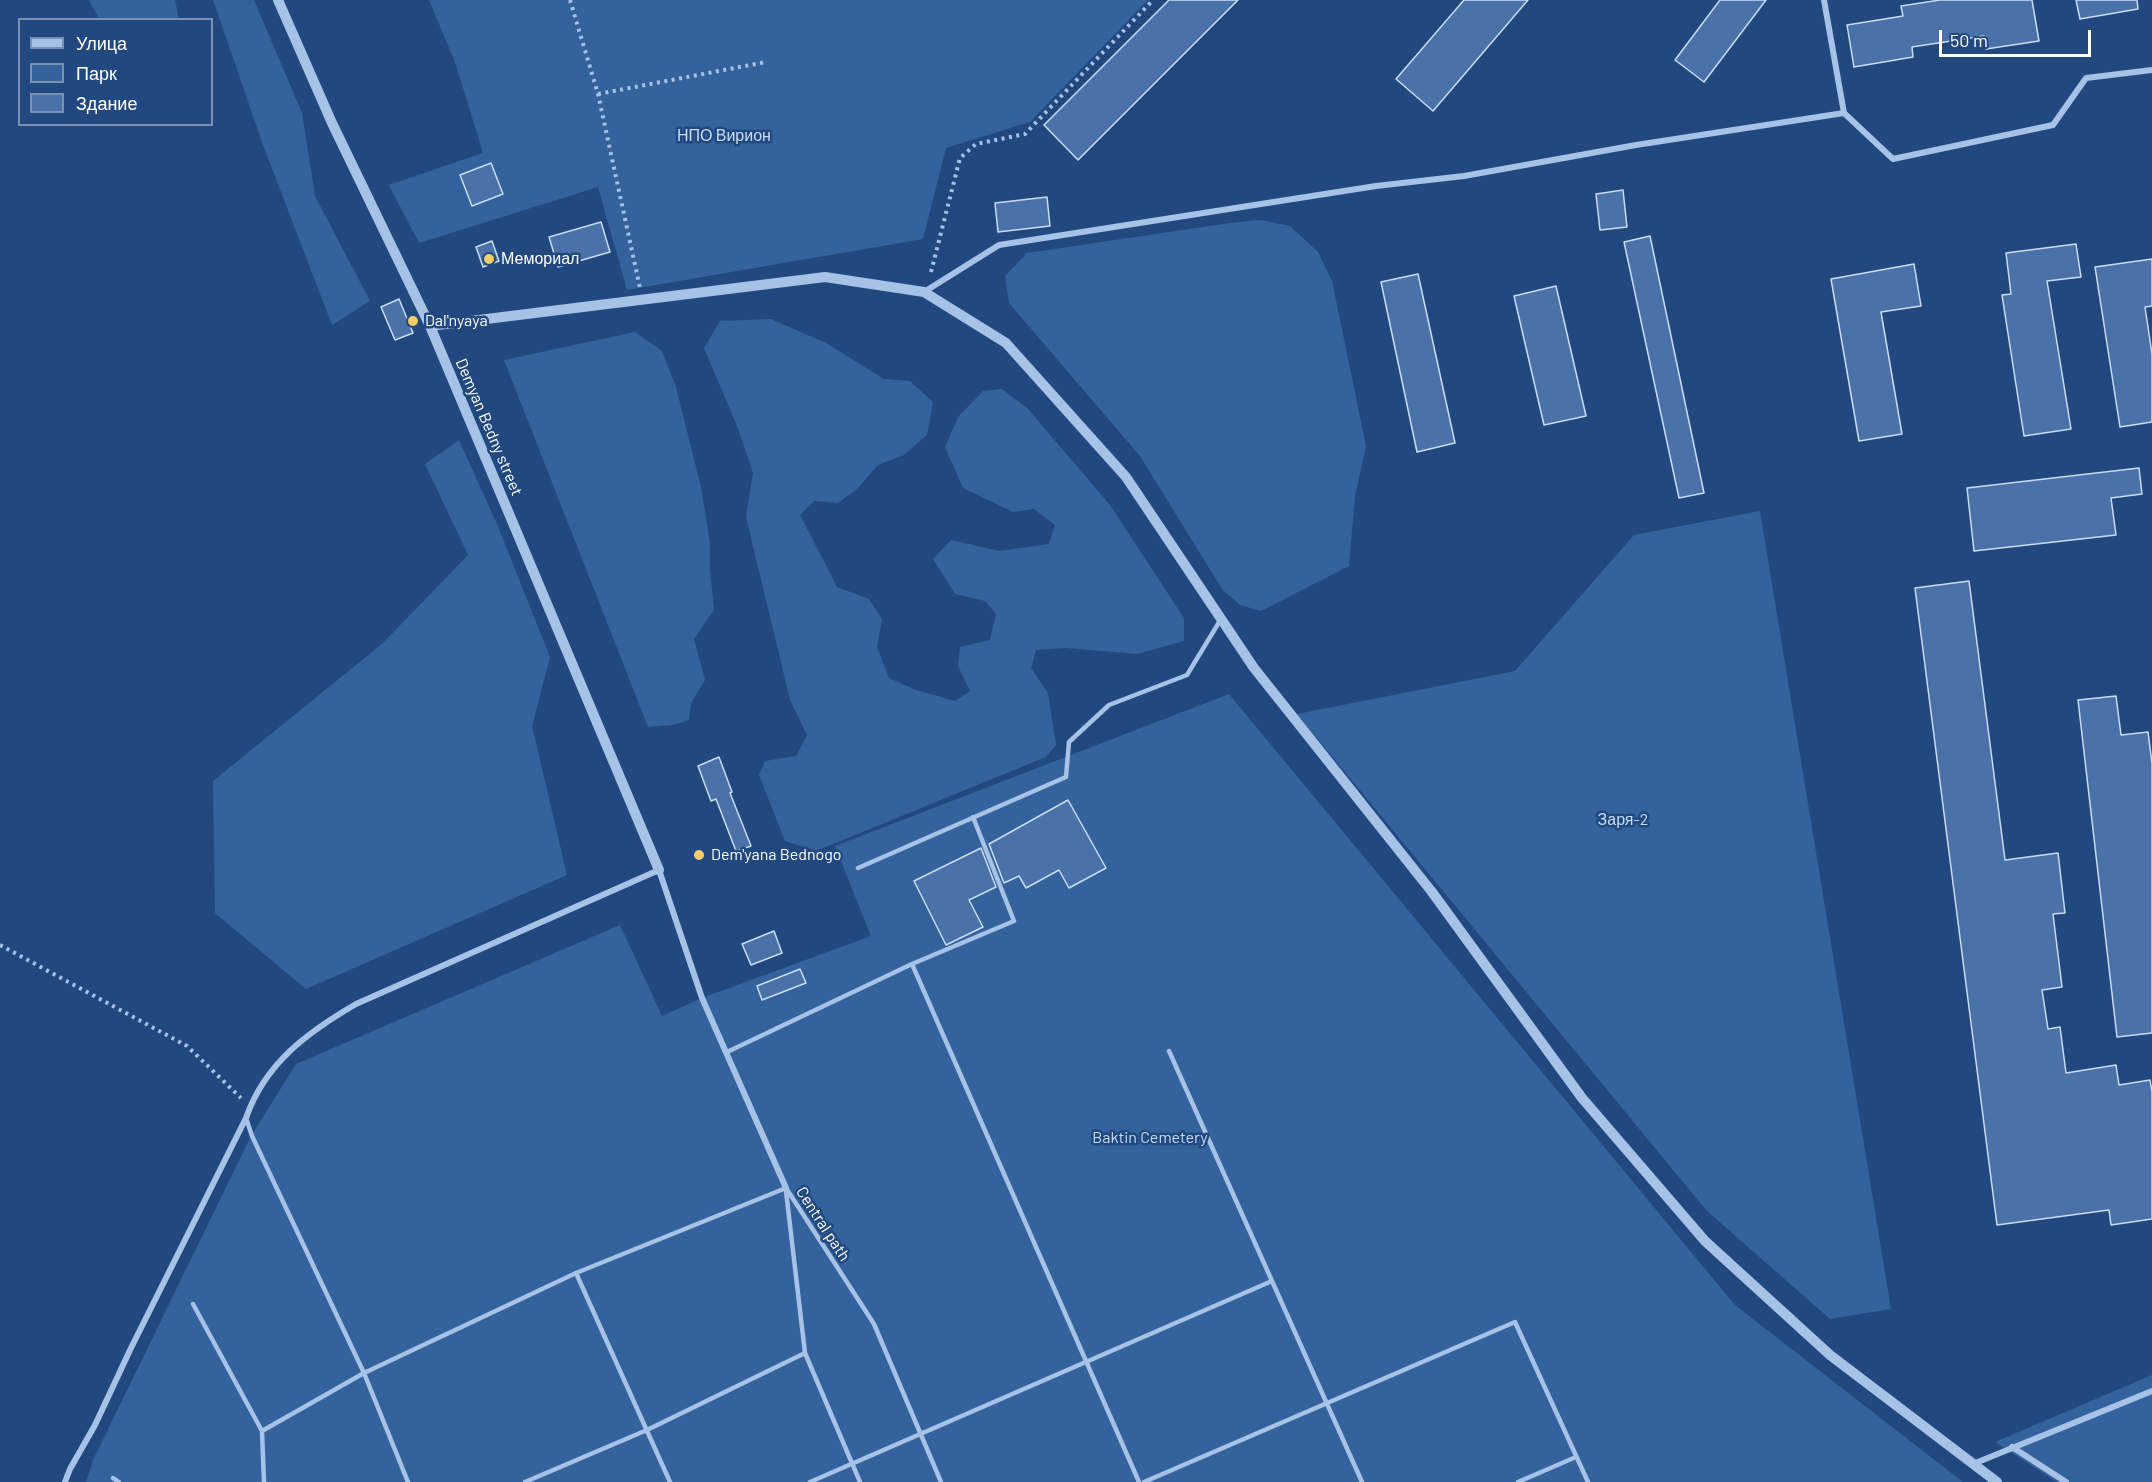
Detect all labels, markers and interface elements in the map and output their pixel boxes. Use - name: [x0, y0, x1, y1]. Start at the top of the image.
- legend: [18, 18, 213, 126]
- scale bar: [1942, 18, 2094, 56]
- text: 50 m: [1950, 29, 1988, 51]
- text: Улица: [76, 32, 127, 54]
- text: Парк: [76, 62, 117, 84]
- text: Здание: [76, 92, 137, 114]
- park label: НПО Вирион: [677, 126, 771, 146]
- place label: Мемориал: [501, 249, 579, 269]
- marker: Мемориал: [482, 252, 496, 266]
- place label: Dal'nyaya: [425, 311, 488, 331]
- marker: Dal'nyaya: [406, 314, 420, 328]
- street label: Demyan Bedny street: [451, 356, 527, 498]
- park label: Заря-2: [1598, 810, 1648, 830]
- place label: Dem'yana Bednogo: [711, 845, 841, 865]
- marker: Dem'yana Bednogo: [692, 848, 706, 862]
- park label: Baktin Cemetery: [1092, 1128, 1208, 1148]
- street label: Central path: [792, 1183, 854, 1265]

